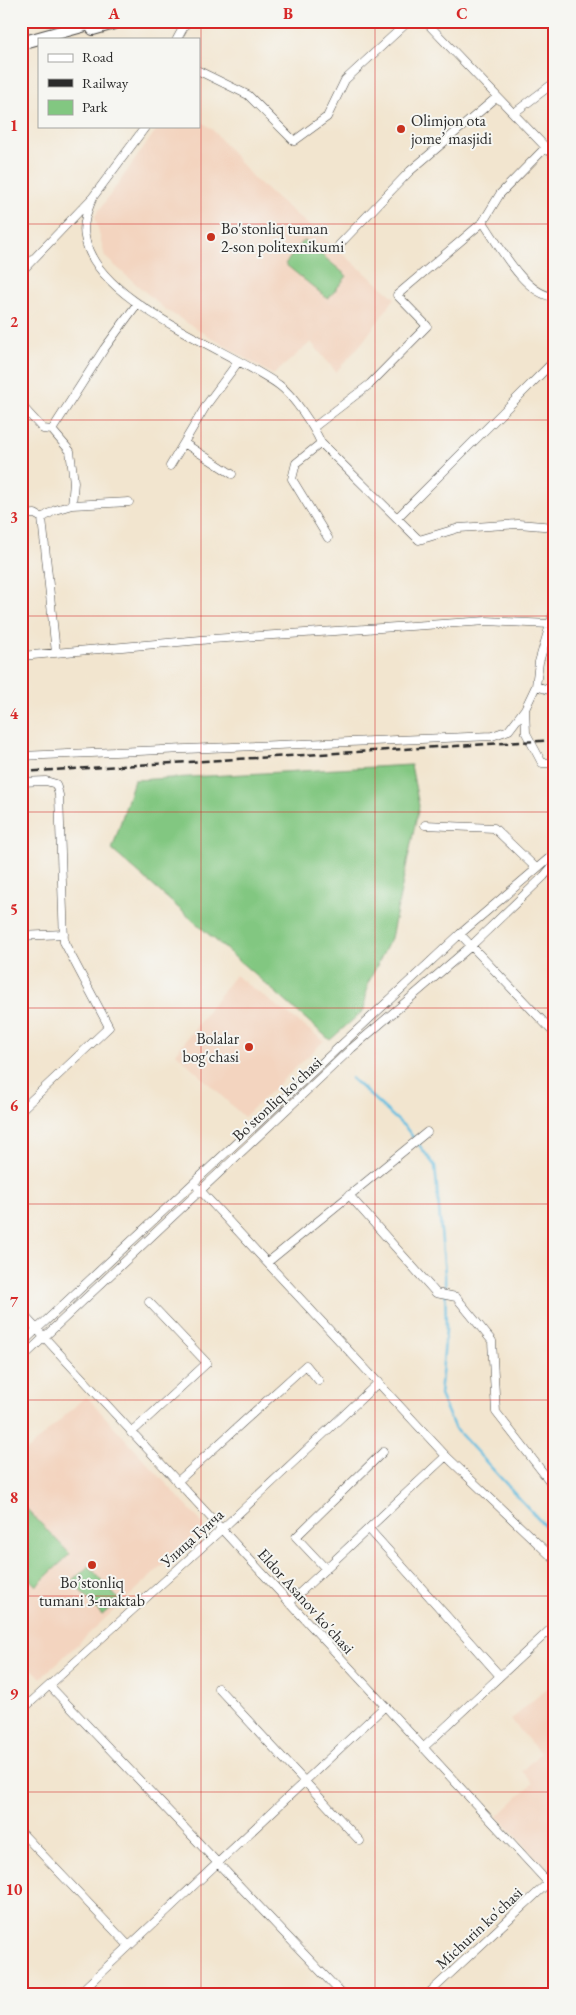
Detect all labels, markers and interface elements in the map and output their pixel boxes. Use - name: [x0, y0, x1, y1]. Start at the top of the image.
- text: A: [107, 3, 120, 24]
- text: B: [283, 3, 293, 24]
- text: C: [456, 3, 468, 24]
- legend: [38, 38, 200, 128]
- text: Road: [82, 47, 114, 66]
- text: Railway: [82, 73, 129, 92]
- text: Park: [82, 97, 109, 116]
- place label: Olimjon ota jome’ masjidi: [410, 110, 492, 149]
- text: 1: [10, 115, 18, 136]
- marker: Olimjon ota jome’ masjidi: [395, 123, 407, 135]
- place label: Bo'stonliq tuman 2-son politexnikumi: [221, 218, 344, 257]
- marker: Bo'stonliq tuman 2-son politexnikumi: [205, 231, 217, 243]
- text: 2: [10, 311, 19, 332]
- text: 3: [10, 507, 18, 528]
- text: 4: [10, 703, 19, 724]
- text: 5: [10, 899, 18, 920]
- place label: Bolalar bog'chasi: [182, 1028, 240, 1067]
- marker: Bolalar bog'chasi: [243, 1041, 255, 1053]
- street label: Bo'stonliq ko'chasi: [228, 1052, 326, 1146]
- text: 6: [10, 1095, 19, 1116]
- text: 7: [10, 1291, 19, 1312]
- text: 8: [10, 1487, 18, 1508]
- street label: Улица Гунча: [155, 1504, 228, 1573]
- street label: Eldor Asanov ko'chasi: [253, 1544, 359, 1658]
- marker: Bo’stonliq tumani 3-maktab: [86, 1559, 98, 1571]
- place label: Bo’stonliq tumani 3-maktab: [39, 1572, 145, 1611]
- text: 9: [10, 1683, 19, 1704]
- text: 10: [6, 1879, 23, 1900]
- street label: Michurin ko'chasi: [431, 1882, 527, 1974]

